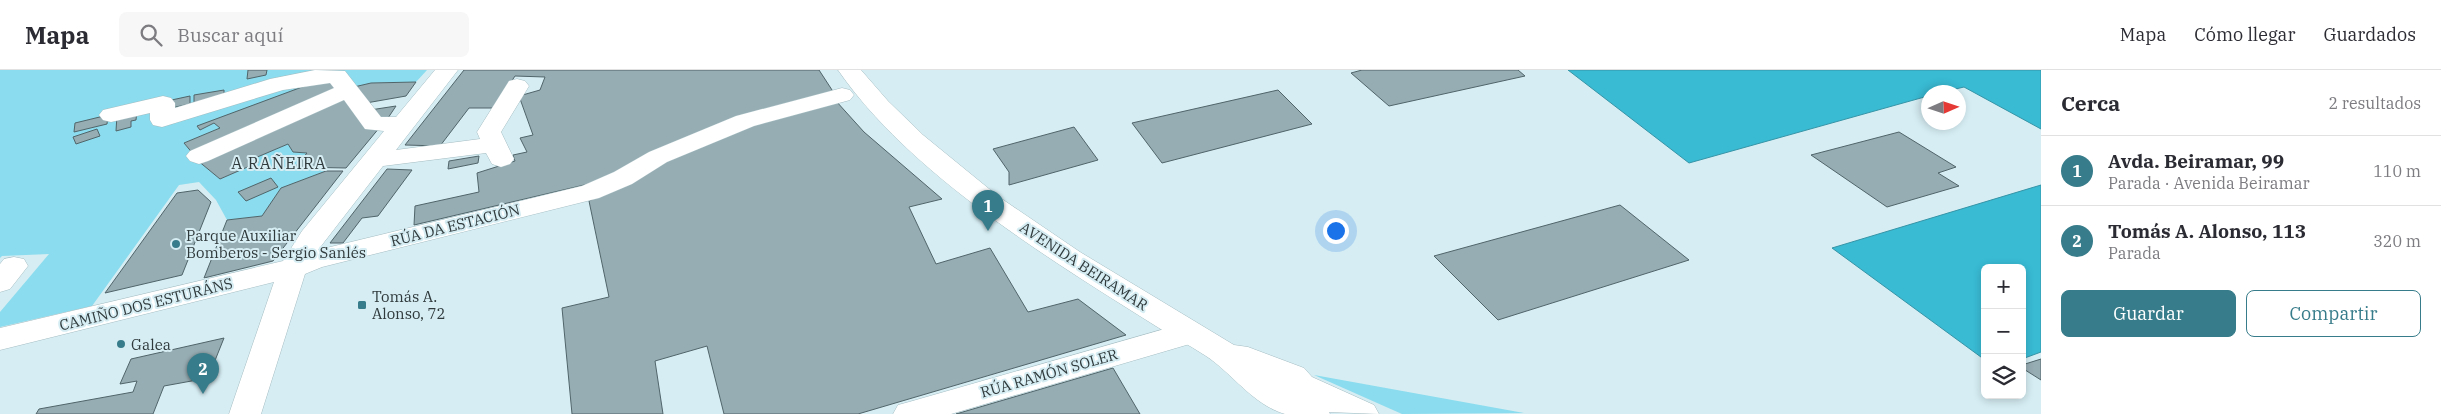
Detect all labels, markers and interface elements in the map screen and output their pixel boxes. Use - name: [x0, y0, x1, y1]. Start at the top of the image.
- search box: [119, 12, 469, 57]
- text: Mapa: [25, 19, 89, 51]
- icon: search: [137, 21, 165, 49]
- text: Buscar aquí: [177, 23, 283, 47]
- text: Mapa: [2120, 23, 2166, 46]
- text: Cómo llegar: [2194, 23, 2295, 46]
- text: Guardados: [2323, 23, 2416, 46]
- north arrow: [1921, 85, 1966, 130]
- text: Cerca: [2061, 89, 2120, 117]
- text: 2 resultados: [2329, 93, 2421, 113]
- text: Avda. Beiramar, 99: [2108, 149, 2284, 173]
- district label: A RAÑEIRA: [231, 153, 327, 173]
- text: 1: [2072, 161, 2082, 181]
- text: 110 m: [2373, 161, 2421, 181]
- text: Parada · Avenida Beiramar: [2108, 173, 2310, 193]
- pin: 1: [972, 190, 1004, 231]
- street label: RÚA DA ESTACIÓN: [388, 200, 522, 250]
- street label: AVENIDA BEIRAMAR: [1016, 218, 1152, 314]
- your location: [1323, 218, 1349, 244]
- text: Tomás A. Alonso, 113: [2108, 219, 2306, 243]
- place label: Parque Auxiliar Bomberos - Sergio Sanlés: [186, 226, 366, 262]
- text: 2: [2072, 231, 2082, 251]
- text: 320 m: [2373, 231, 2421, 251]
- marker: Parque Auxiliar Bomberos - Sergio Sanlés: [170, 238, 182, 250]
- text: Parada: [2108, 243, 2161, 263]
- map controls: [1981, 264, 2026, 399]
- button: +: [1981, 264, 2026, 309]
- street label: CAMIÑO DOS ESTURÁNS: [57, 273, 235, 335]
- place label: Tomás A. Alonso, 72: [372, 287, 446, 323]
- button: Guardar: [2061, 290, 2236, 337]
- button: Compartir: [2246, 290, 2421, 337]
- marker: Tomás A. Alonso, 72: [356, 299, 368, 311]
- button: −: [1981, 309, 2026, 354]
- place label: Galea: [131, 335, 171, 354]
- marker: Galea: [115, 338, 127, 350]
- street label: RÚA RAMÓN SOLER: [978, 344, 1120, 402]
- pin: 2: [187, 353, 219, 394]
- button: layers: [1981, 354, 2026, 399]

